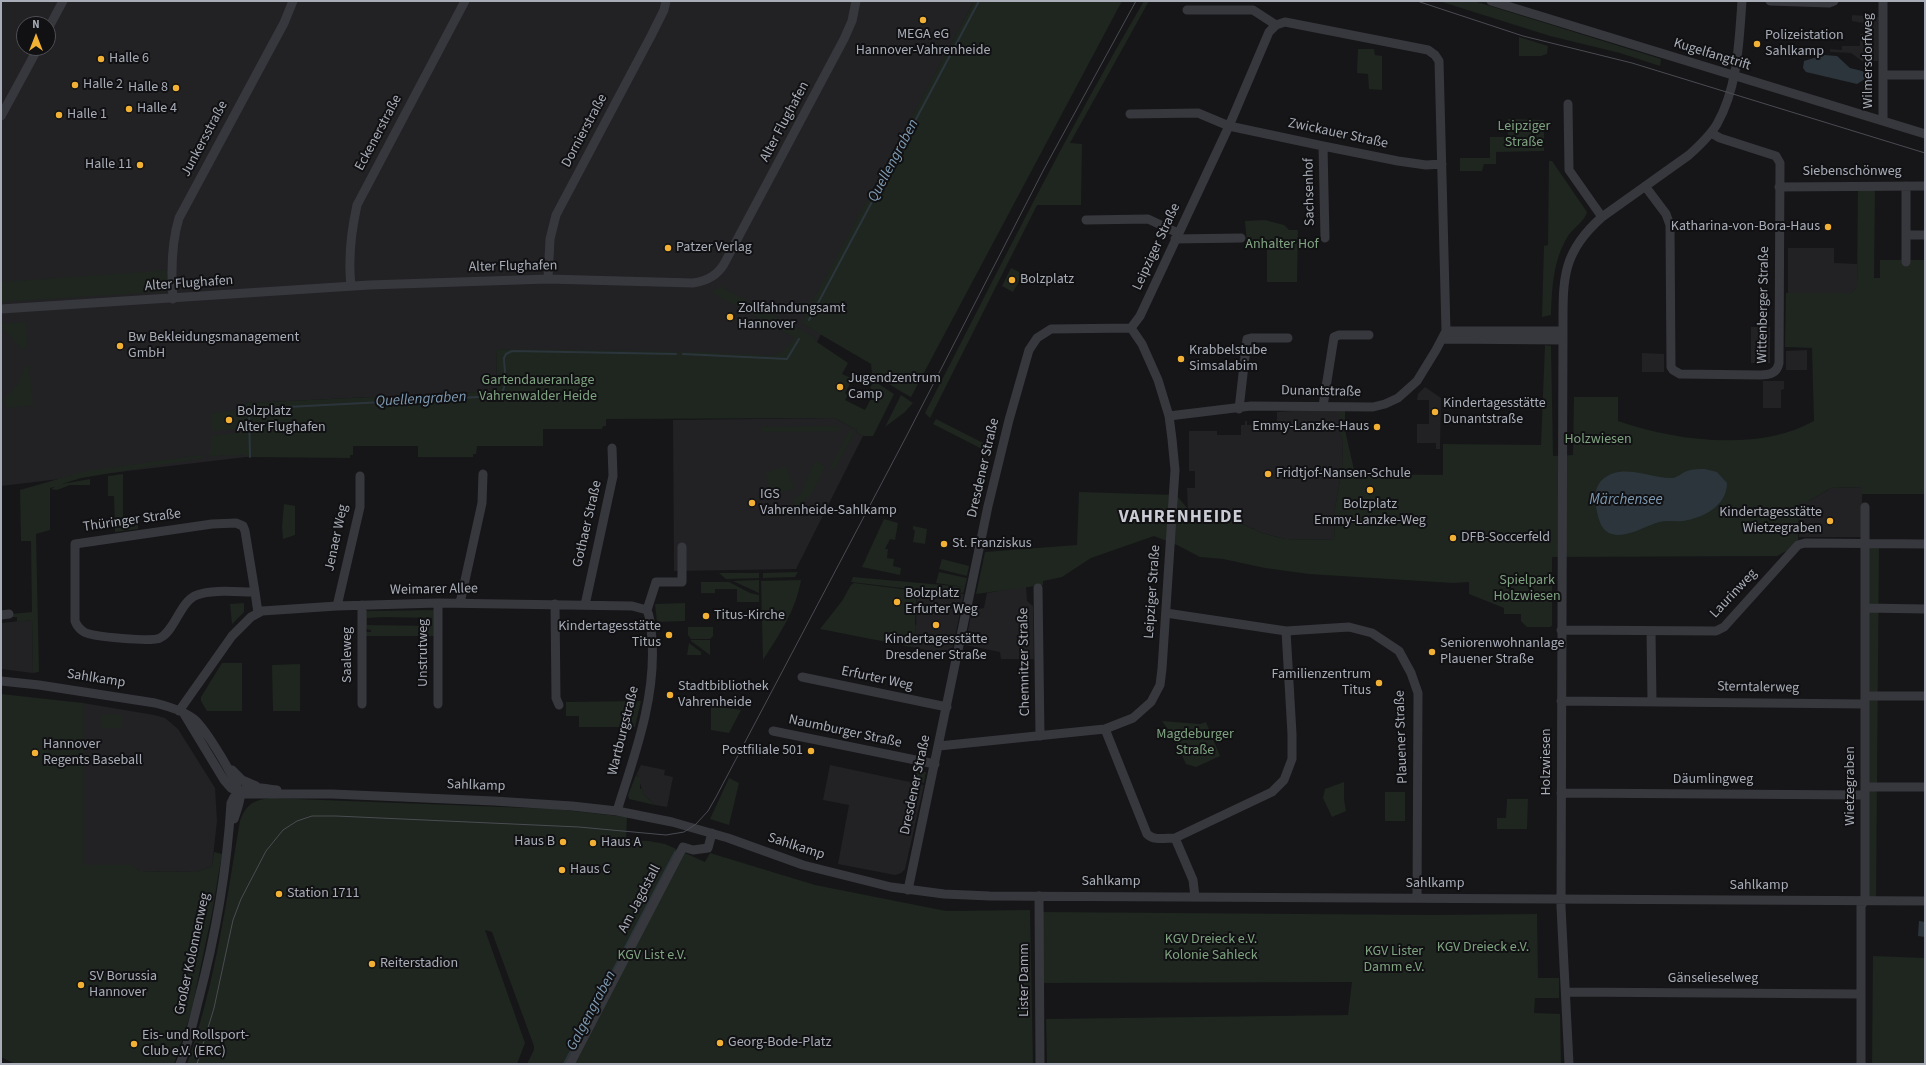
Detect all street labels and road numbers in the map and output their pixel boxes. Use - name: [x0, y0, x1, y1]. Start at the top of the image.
- street label: Wilmersdorfweg: [1861, 13, 1877, 109]
- street label: Kugelfangtrift: [1671, 35, 1753, 75]
- street label: Alter Flughafen: [757, 79, 813, 165]
- street label: Dornierstraße: [559, 91, 611, 171]
- street label: Eckenerstraße: [352, 92, 406, 174]
- street label: Junkersstraße: [178, 98, 232, 180]
- street label: Zwickauer Straße: [1286, 115, 1390, 153]
- street label: Sachsenhof: [1301, 158, 1319, 226]
- street label: Siebenschönweg: [1802, 164, 1902, 180]
- street label: Leipziger Straße: [1130, 201, 1184, 293]
- street label: Wittenberger Straße: [1755, 246, 1773, 364]
- street label: Alter Flughafen: [469, 258, 557, 276]
- street label: Alter Flughafen: [144, 273, 234, 295]
- street label: Dunantstraße: [1281, 383, 1361, 401]
- street label: Dresdener Straße: [964, 417, 1004, 519]
- street label: Gothaer Straße: [570, 479, 606, 569]
- street label: Jenaer Weg: [322, 503, 352, 573]
- street label: Thüringer Straße: [82, 506, 182, 536]
- street label: Leipziger Straße: [1141, 545, 1165, 639]
- street label: Laurinweg: [1707, 566, 1761, 622]
- street label: Weimarer Allee: [390, 581, 478, 599]
- street label: Chemnitzer Straße: [1016, 607, 1034, 717]
- street label: Unstrutweg: [416, 619, 432, 687]
- street label: Saaleweg: [340, 627, 356, 683]
- street label: Erfurter Weg: [840, 663, 914, 695]
- street label: Sahlkamp: [66, 666, 126, 692]
- street label: Sterntalerweg: [1717, 679, 1799, 697]
- street label: Wartburgstraße: [605, 685, 643, 777]
- street label: Plauener Straße: [1392, 690, 1412, 784]
- street label: Naumburger Straße: [787, 712, 903, 752]
- street label: Holzwiesen: [1539, 728, 1555, 796]
- street label: Dresdener Straße: [897, 734, 935, 836]
- street label: Wietzegraben: [1843, 746, 1859, 826]
- street label: Däumlingweg: [1673, 772, 1753, 788]
- street label: Sahlkamp: [446, 777, 506, 795]
- street label: Sahlkamp: [765, 830, 827, 864]
- street label: Am Jagdstall: [615, 862, 665, 936]
- street label: Sahlkamp: [1082, 874, 1140, 890]
- street label: Sahlkamp: [1406, 876, 1464, 892]
- street label: Sahlkamp: [1730, 878, 1788, 894]
- street label: Großer Kolonnenweg: [172, 892, 214, 1016]
- street label: Lister Damm: [1017, 943, 1033, 1017]
- street label: Gänselieselweg: [1668, 971, 1758, 987]

